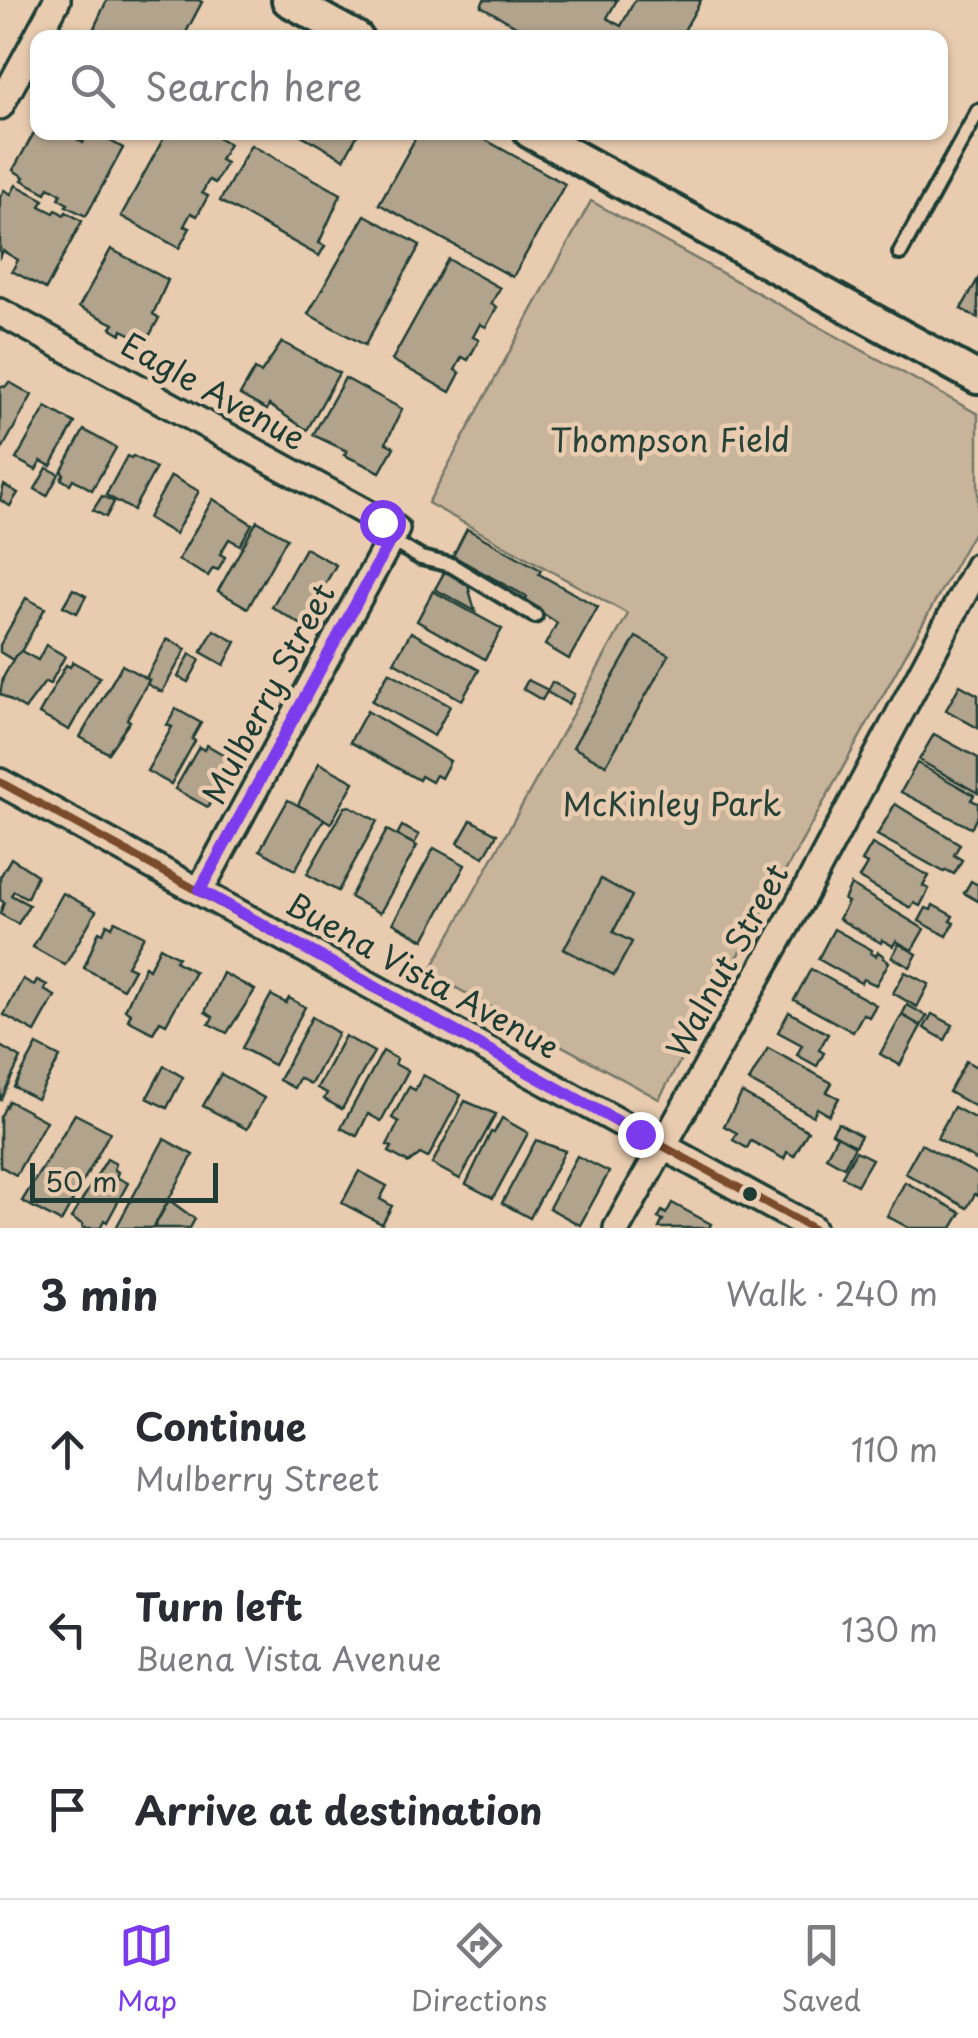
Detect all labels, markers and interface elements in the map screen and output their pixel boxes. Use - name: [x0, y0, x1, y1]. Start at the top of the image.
- search box: [30, 30, 948, 140]
- text: Search here: [145, 57, 362, 114]
- icon: search: [65, 58, 120, 113]
- street label: Eagle Avenue: [113, 320, 315, 461]
- park label: Thompson Field: [550, 415, 790, 463]
- route start: [360, 500, 406, 546]
- street label: Mulberry Street: [189, 574, 346, 812]
- park label: McKinley Park: [562, 779, 782, 827]
- street label: Walnut Street: [653, 854, 800, 1066]
- street label: Buena Vista Avenue: [277, 879, 569, 1070]
- route end: [618, 1112, 664, 1158]
- scale bar: [30, 1158, 218, 1202]
- text: 50 m: [45, 1159, 118, 1202]
- unlabelled marker: [740, 1184, 760, 1204]
- text: 3 min: [40, 1262, 158, 1325]
- text: Walk · 240 m: [726, 1269, 938, 1317]
- text: Continue: [135, 1397, 306, 1454]
- icon: ahead: [40, 1422, 95, 1477]
- text: 110 m: [851, 1425, 938, 1473]
- text: Mulberry Street: [135, 1454, 379, 1502]
- text: Turn left: [135, 1577, 303, 1634]
- icon: left: [40, 1602, 95, 1657]
- text: 130 m: [841, 1605, 938, 1653]
- text: Buena Vista Avenue: [135, 1634, 441, 1682]
- text: Arrive at destination: [135, 1781, 543, 1838]
- icon: arrive: [40, 1782, 95, 1837]
- tab: Map: [117, 1918, 177, 2021]
- tab: Directions: [411, 1918, 547, 2021]
- tab: Saved: [781, 1918, 861, 2021]

